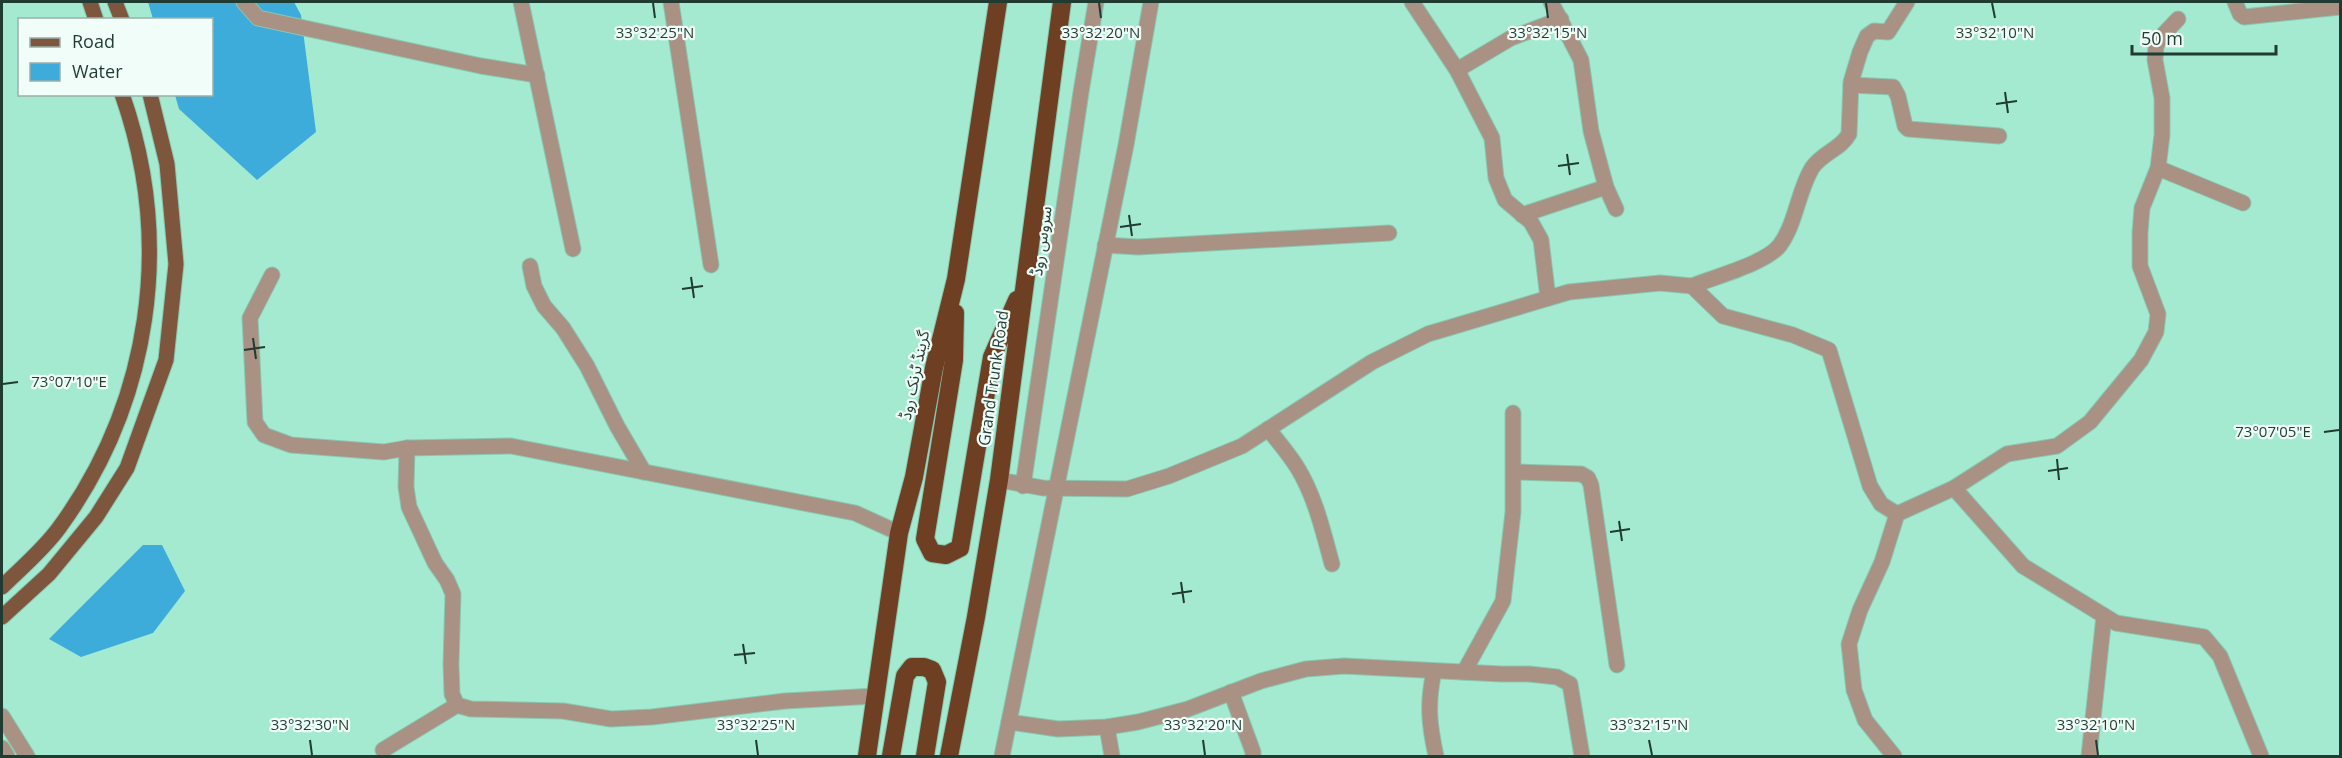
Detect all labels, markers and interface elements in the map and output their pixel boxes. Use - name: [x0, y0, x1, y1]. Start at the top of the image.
- legend: [18, 18, 213, 96]
- scale bar: [2132, 18, 2276, 56]
- text: 33°32'25"N: [616, 22, 694, 42]
- text: 33°32'20"N: [1062, 22, 1140, 42]
- text: 33°32'15"N: [1509, 22, 1587, 42]
- text: 33°32'10"N: [1956, 22, 2034, 42]
- text: 50 m: [2141, 26, 2183, 50]
- text: Road: [72, 29, 115, 53]
- text: Water: [72, 59, 123, 83]
- street label: سروس روڈ: [1025, 205, 1057, 277]
- street label: Grand Trunk Road: [973, 309, 1013, 447]
- street label: گرینڈ ٹرنک روڈ: [894, 328, 934, 422]
- text: 73°07'10"E: [31, 371, 107, 391]
- text: 73°07'05"E: [2235, 421, 2311, 441]
- text: 33°32'30"N: [271, 714, 349, 734]
- text: 33°32'25"N: [717, 714, 795, 734]
- text: 33°32'20"N: [1164, 714, 1242, 734]
- text: 33°32'15"N: [1610, 714, 1688, 734]
- text: 33°32'10"N: [2057, 714, 2135, 734]

